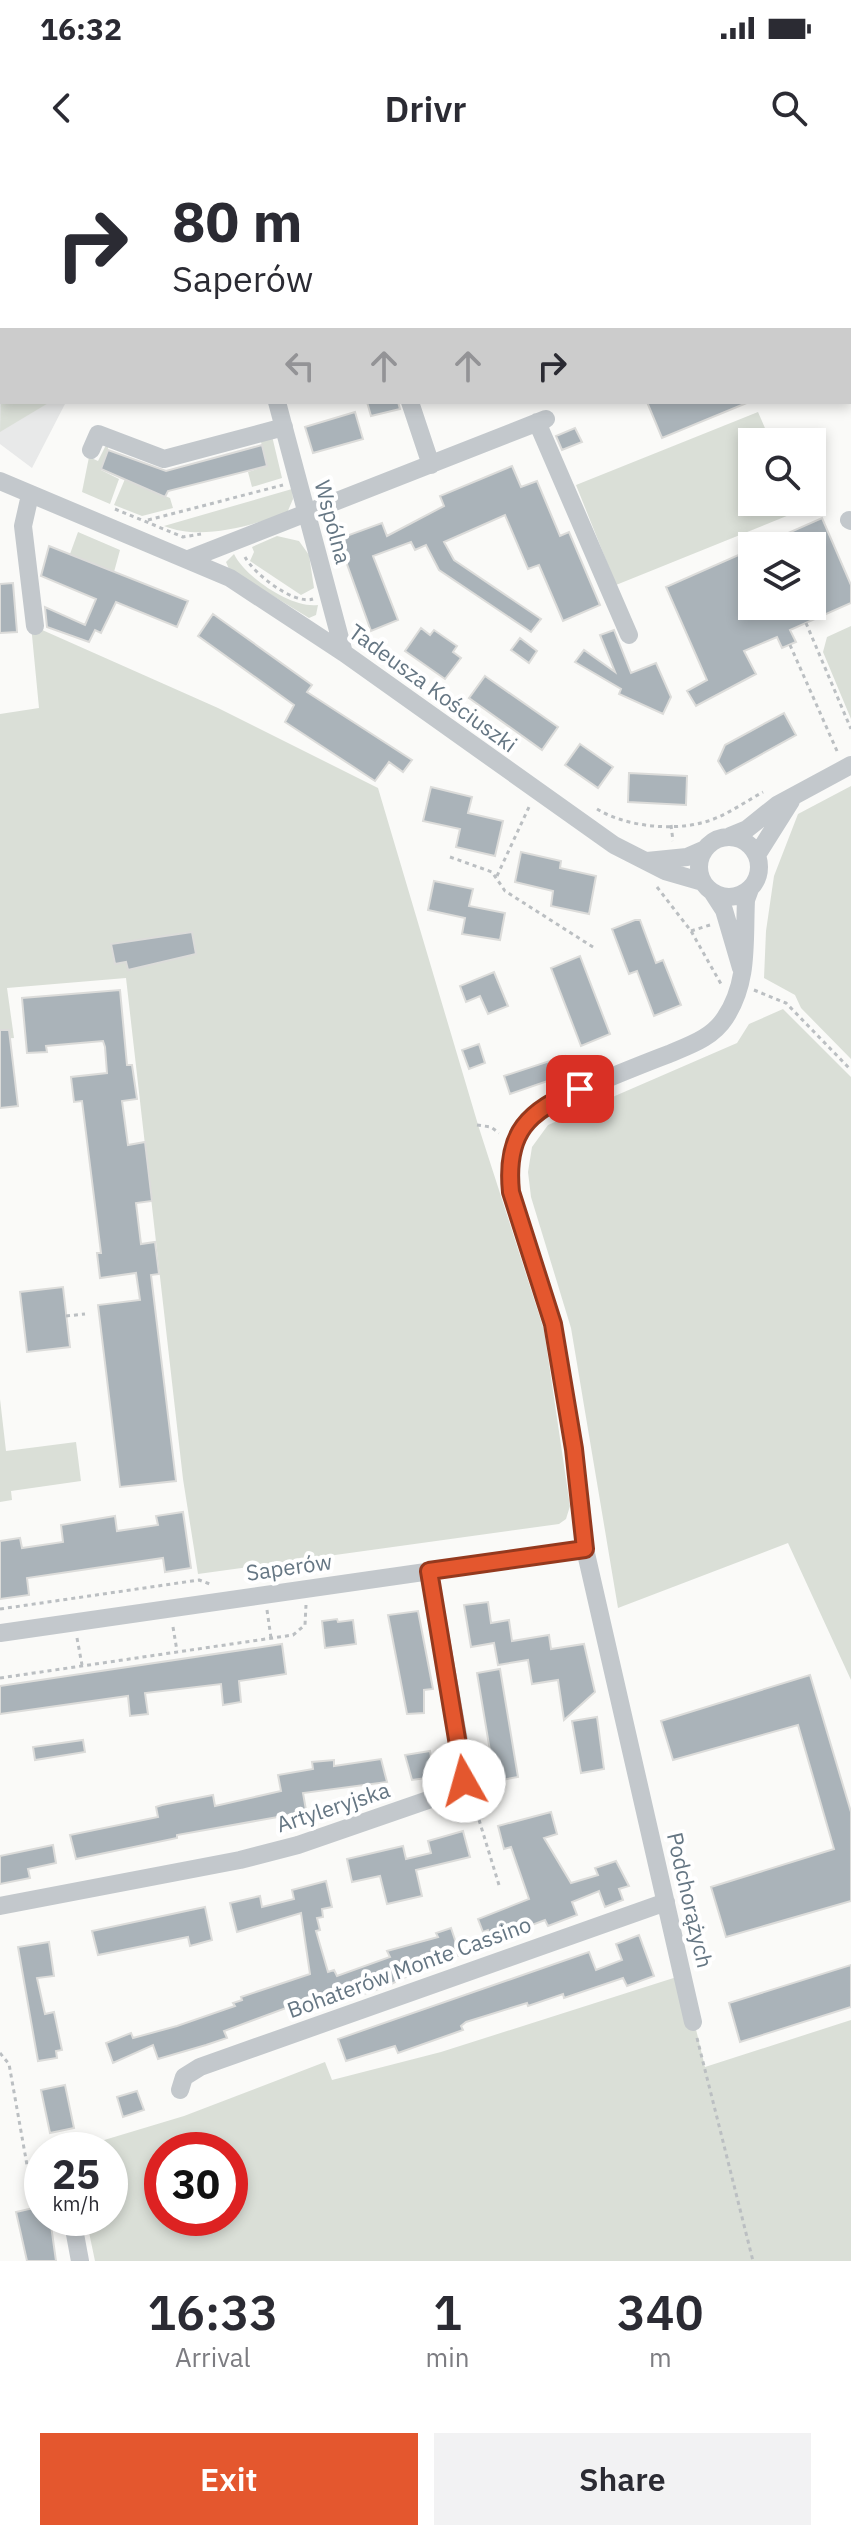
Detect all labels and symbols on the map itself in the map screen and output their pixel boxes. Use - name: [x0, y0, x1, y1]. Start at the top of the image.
- street label: Wspólna: [308, 477, 359, 567]
- street label: Tadeusza Kościuszki: [343, 617, 523, 758]
- pin: [546, 1055, 614, 1123]
- street label: Saperów: [244, 1546, 334, 1587]
- position arrow: [422, 1739, 506, 1823]
- street label: Artyleryjska: [272, 1774, 394, 1839]
- street label: Podchorążych: [661, 1829, 720, 1970]
- street label: Bohaterów Monte Cassino: [283, 1909, 535, 2024]
- speed limit sign: 30: [144, 2132, 248, 2236]

